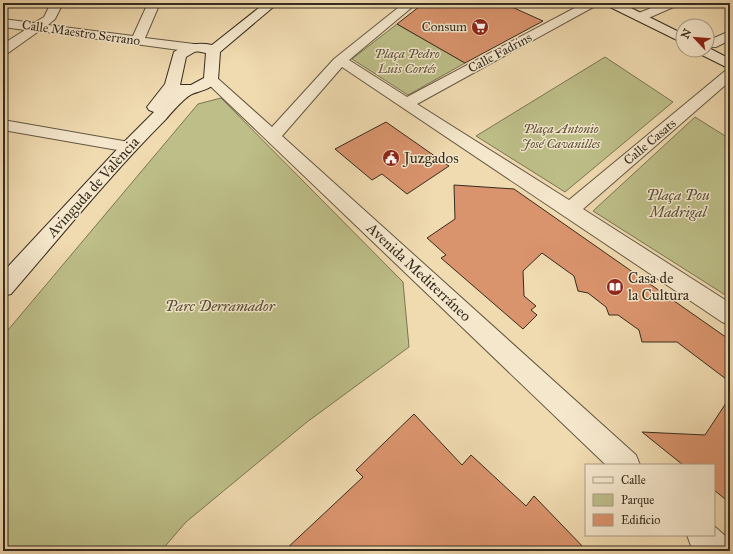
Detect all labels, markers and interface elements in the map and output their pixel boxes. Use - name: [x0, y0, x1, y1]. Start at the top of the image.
- street label: Calle Maestro Serrano: [21, 17, 142, 49]
- supermarket icon: Consum: [470, 17, 490, 37]
- north arrow: [675, 18, 715, 58]
- place label: Consum: [422, 19, 467, 35]
- text: N: [679, 26, 695, 41]
- street label: Calle Fadrins: [465, 29, 535, 76]
- park label: Plaça Pedro Luis Cortés: [374, 46, 440, 77]
- street label: Calle Casats: [621, 115, 680, 169]
- park label: Plaça Antonio José Cavanilles: [521, 121, 601, 152]
- street label: Avinguda de València: [42, 133, 143, 242]
- public building icon: Juzgados: [381, 148, 401, 168]
- place label: Juzgados: [402, 149, 459, 168]
- park label: Plaça Pou Madrigal: [646, 186, 710, 221]
- street label: Avenida Mediterráneo: [362, 218, 475, 325]
- place label: Casa de la Cultura: [628, 269, 690, 304]
- library icon: Casa de la Cultura: [605, 277, 625, 297]
- park label: Parc Derramador: [165, 297, 276, 315]
- legend: [585, 464, 715, 536]
- text: Calle: [621, 473, 646, 487]
- text: Parque: [621, 493, 654, 508]
- text: Edificio: [621, 513, 660, 527]

